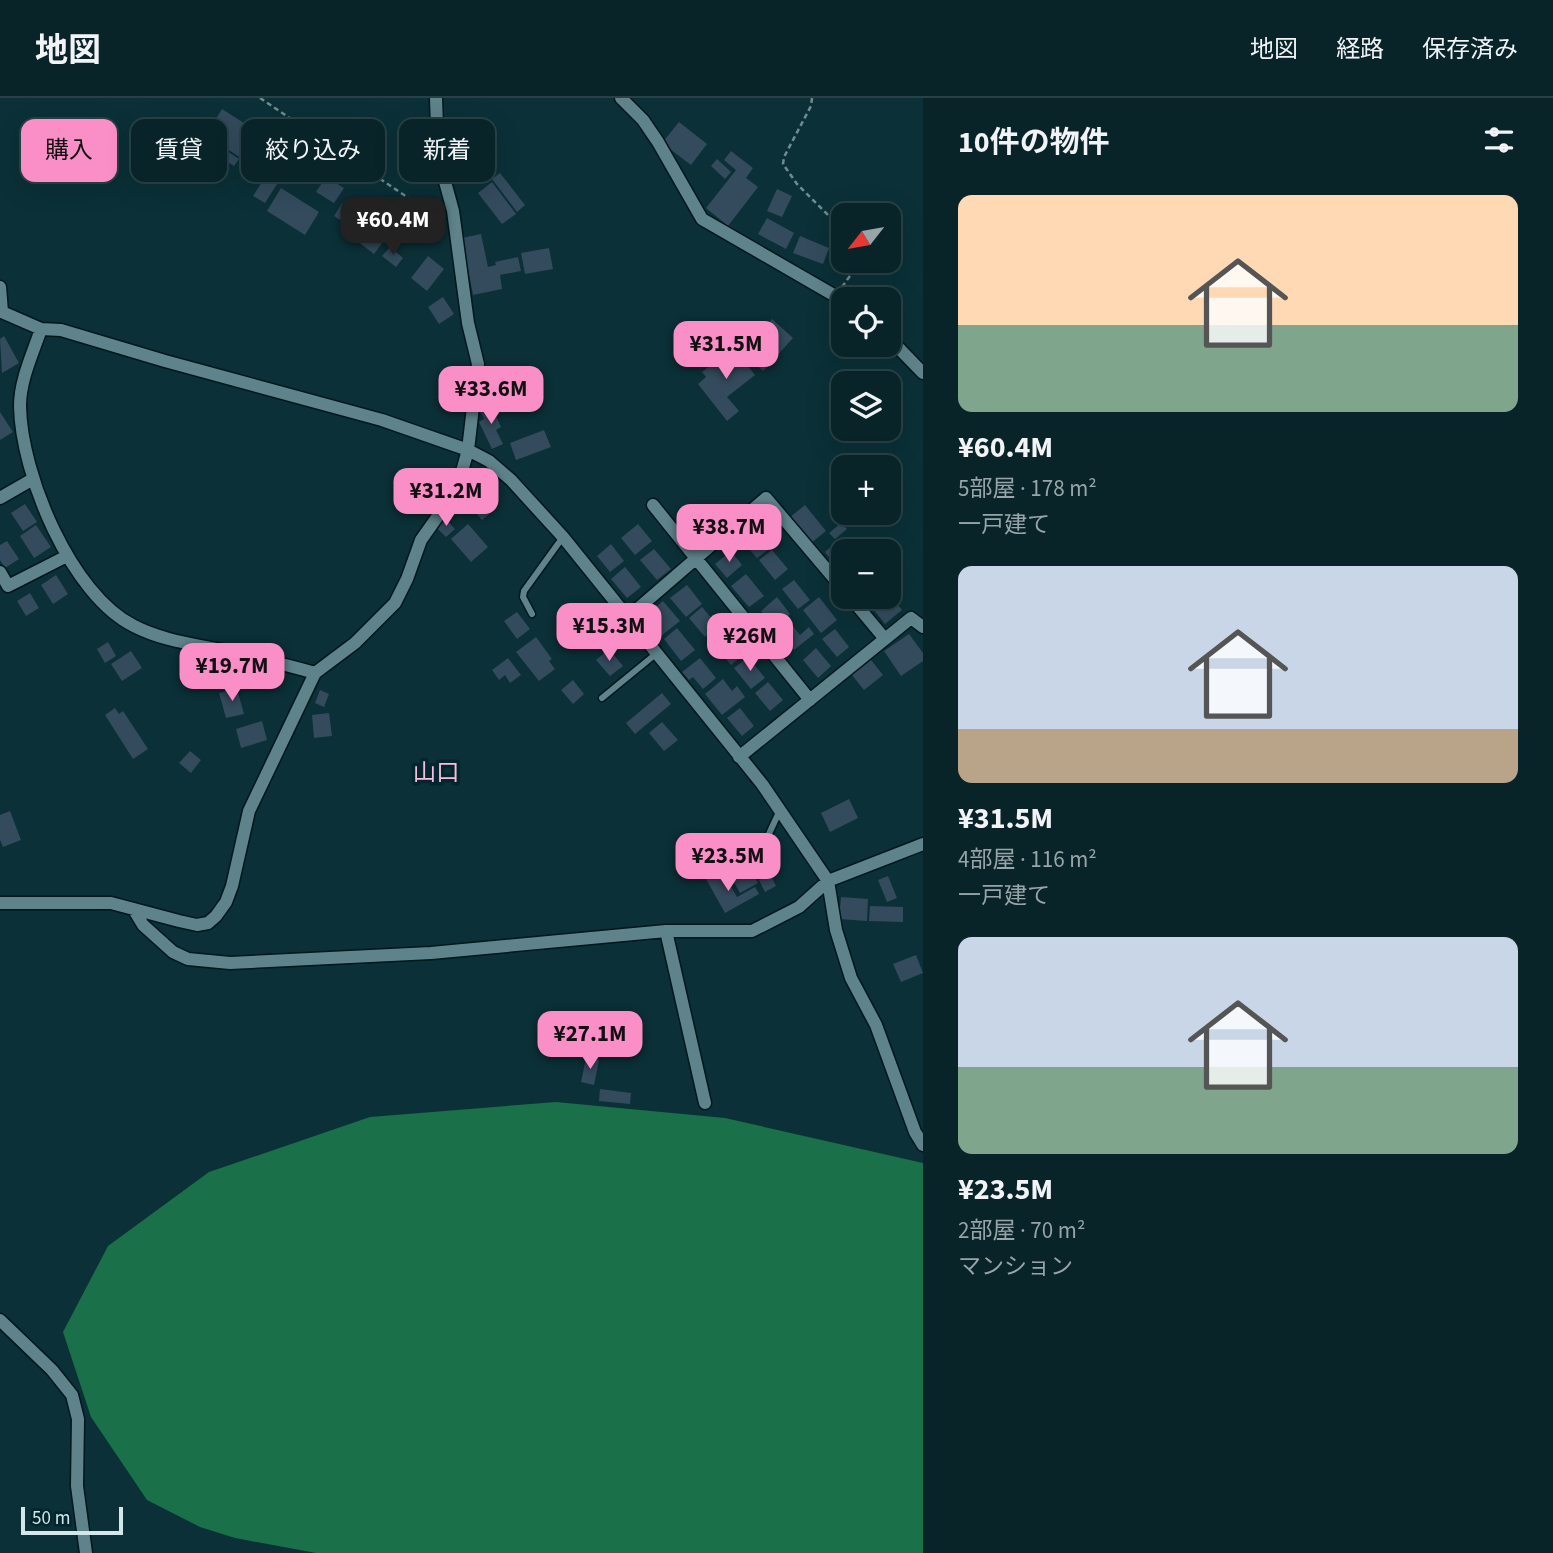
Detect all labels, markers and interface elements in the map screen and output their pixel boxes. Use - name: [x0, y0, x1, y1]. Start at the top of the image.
- text: 地図: [35, 27, 101, 74]
- text: 地図: [1250, 32, 1298, 67]
- text: 経路: [1336, 32, 1384, 67]
- text: 保存済み: [1422, 32, 1518, 67]
- chip: 購入: [21, 119, 117, 182]
- chip: 賃貸: [131, 119, 227, 182]
- chip: 絞り込み: [241, 119, 385, 182]
- chip: 新着: [399, 119, 495, 182]
- text: 10件の物件: [958, 121, 1110, 164]
- icon: filters: [1480, 121, 1518, 159]
- pin: ¥60.4M: [336, 198, 450, 257]
- text: ¥60.4M: [356, 203, 430, 236]
- north arrow: [831, 203, 901, 273]
- map controls: [831, 203, 901, 609]
- icon: home: [1175, 240, 1301, 366]
- button: locate: [831, 287, 901, 357]
- pin: ¥31.5M: [669, 322, 783, 381]
- text: ¥31.5M: [689, 327, 763, 360]
- pin: ¥33.6M: [434, 366, 548, 426]
- button: layers: [831, 371, 901, 441]
- text: ¥33.6M: [454, 372, 528, 405]
- text: ¥60.4M: [958, 426, 1053, 469]
- button: +: [831, 455, 901, 525]
- pin: ¥31.2M: [389, 468, 503, 528]
- text: 5部屋 · 178 m²: [958, 472, 1097, 505]
- text: ¥31.2M: [409, 474, 483, 507]
- pin: ¥38.7M: [672, 504, 786, 564]
- text: 一戸建て: [958, 508, 1050, 541]
- text: ¥38.7M: [692, 510, 766, 543]
- button: −: [831, 539, 901, 609]
- pin: ¥15.3M: [552, 603, 666, 663]
- text: ¥15.3M: [572, 609, 646, 642]
- icon: home: [1175, 611, 1301, 737]
- pin: ¥26M: [709, 614, 791, 673]
- text: ¥26M: [723, 619, 777, 652]
- pin: ¥19.7M: [175, 644, 289, 703]
- text: ¥19.7M: [195, 649, 269, 682]
- district label: 山口: [413, 756, 459, 789]
- text: ¥31.5M: [958, 797, 1053, 840]
- pin: ¥23.5M: [671, 834, 785, 893]
- text: ¥23.5M: [691, 839, 765, 872]
- text: 4部屋 · 116 m²: [958, 843, 1097, 876]
- text: 一戸建て: [958, 879, 1050, 912]
- icon: home: [1175, 982, 1301, 1108]
- pin: ¥27.1M: [533, 1012, 647, 1071]
- text: ¥27.1M: [553, 1017, 627, 1050]
- text: ¥23.5M: [958, 1168, 1053, 1211]
- text: 2部屋 · 70 m²: [958, 1214, 1085, 1247]
- text: マンション: [958, 1250, 1073, 1283]
- scale bar: [21, 1504, 122, 1536]
- text: 50 m: [32, 1505, 70, 1532]

